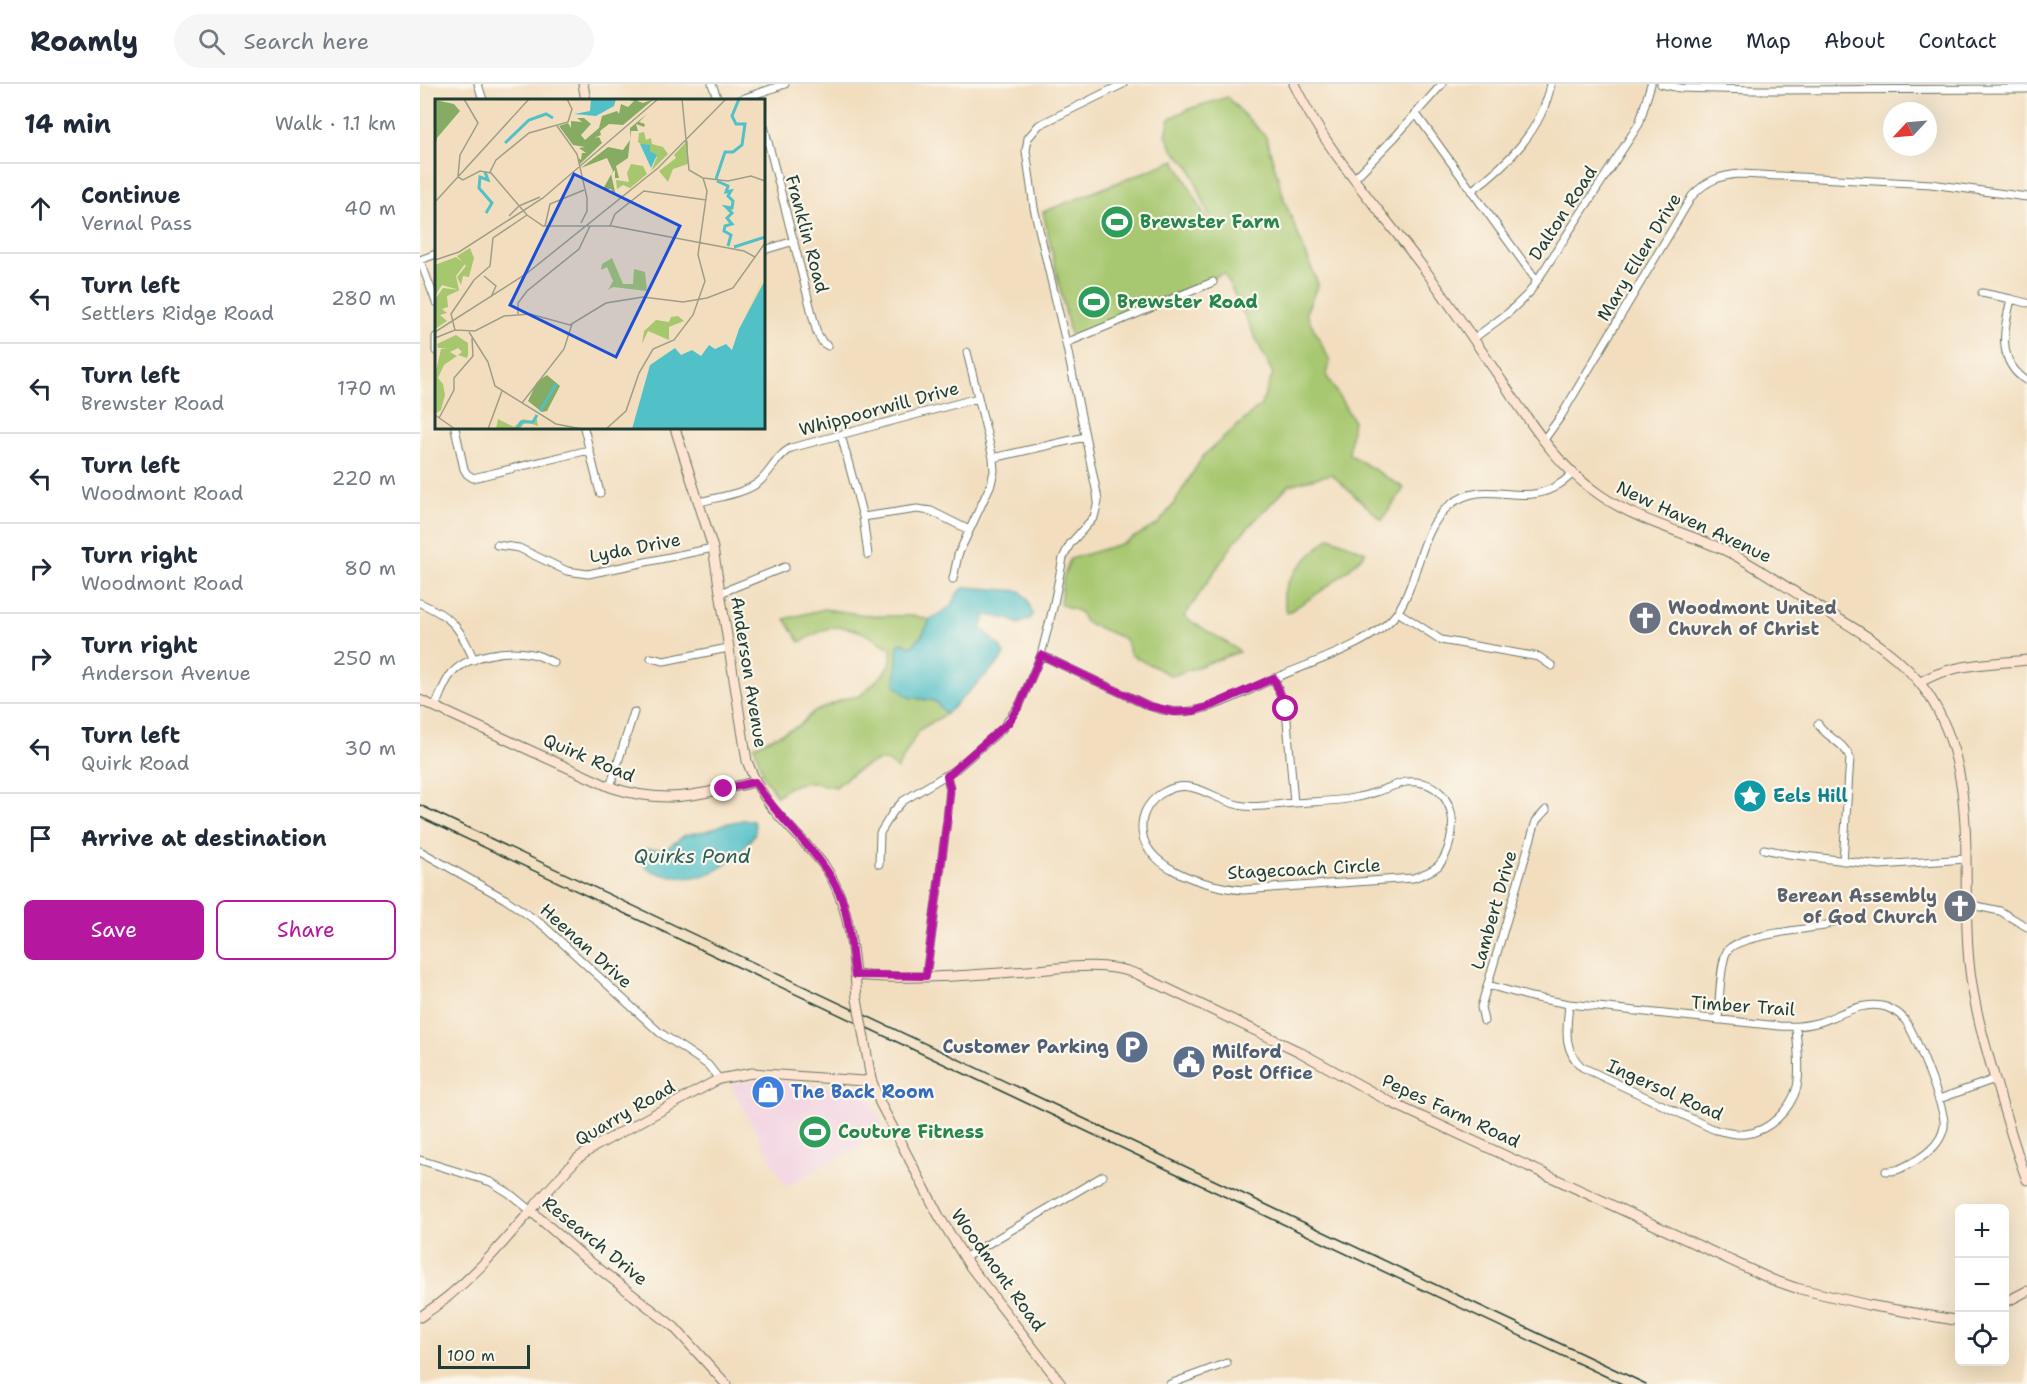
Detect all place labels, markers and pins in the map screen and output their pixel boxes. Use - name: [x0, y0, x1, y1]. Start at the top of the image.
- sports icon: Brewster Farm: [1099, 204, 1135, 240]
- place label: Brewster Farm: [1140, 210, 1280, 234]
- sports icon: Brewster Road: [1076, 284, 1112, 320]
- place label: Brewster Road: [1117, 290, 1258, 314]
- place label: Woodmont United Church of Christ: [1668, 596, 1837, 641]
- church icon: Woodmont United Church of Christ: [1627, 600, 1663, 636]
- place icon: Eels Hill: [1732, 778, 1768, 814]
- place label: Eels Hill: [1773, 784, 1848, 808]
- place label: Berean Assembly of God Church: [1777, 884, 1937, 929]
- church icon: Berean Assembly of God Church: [1942, 888, 1978, 924]
- parking icon: Customer Parking: [1114, 1029, 1150, 1065]
- place label: Customer Parking: [942, 1035, 1109, 1059]
- place label: Milford Post Office: [1212, 1040, 1313, 1085]
- public building icon: Milford Post Office: [1171, 1044, 1207, 1080]
- shop icon: The Back Room: [750, 1074, 786, 1110]
- place label: The Back Room: [791, 1080, 935, 1104]
- sports icon: Couture Fitness: [797, 1114, 833, 1150]
- place label: Couture Fitness: [838, 1120, 984, 1144]

